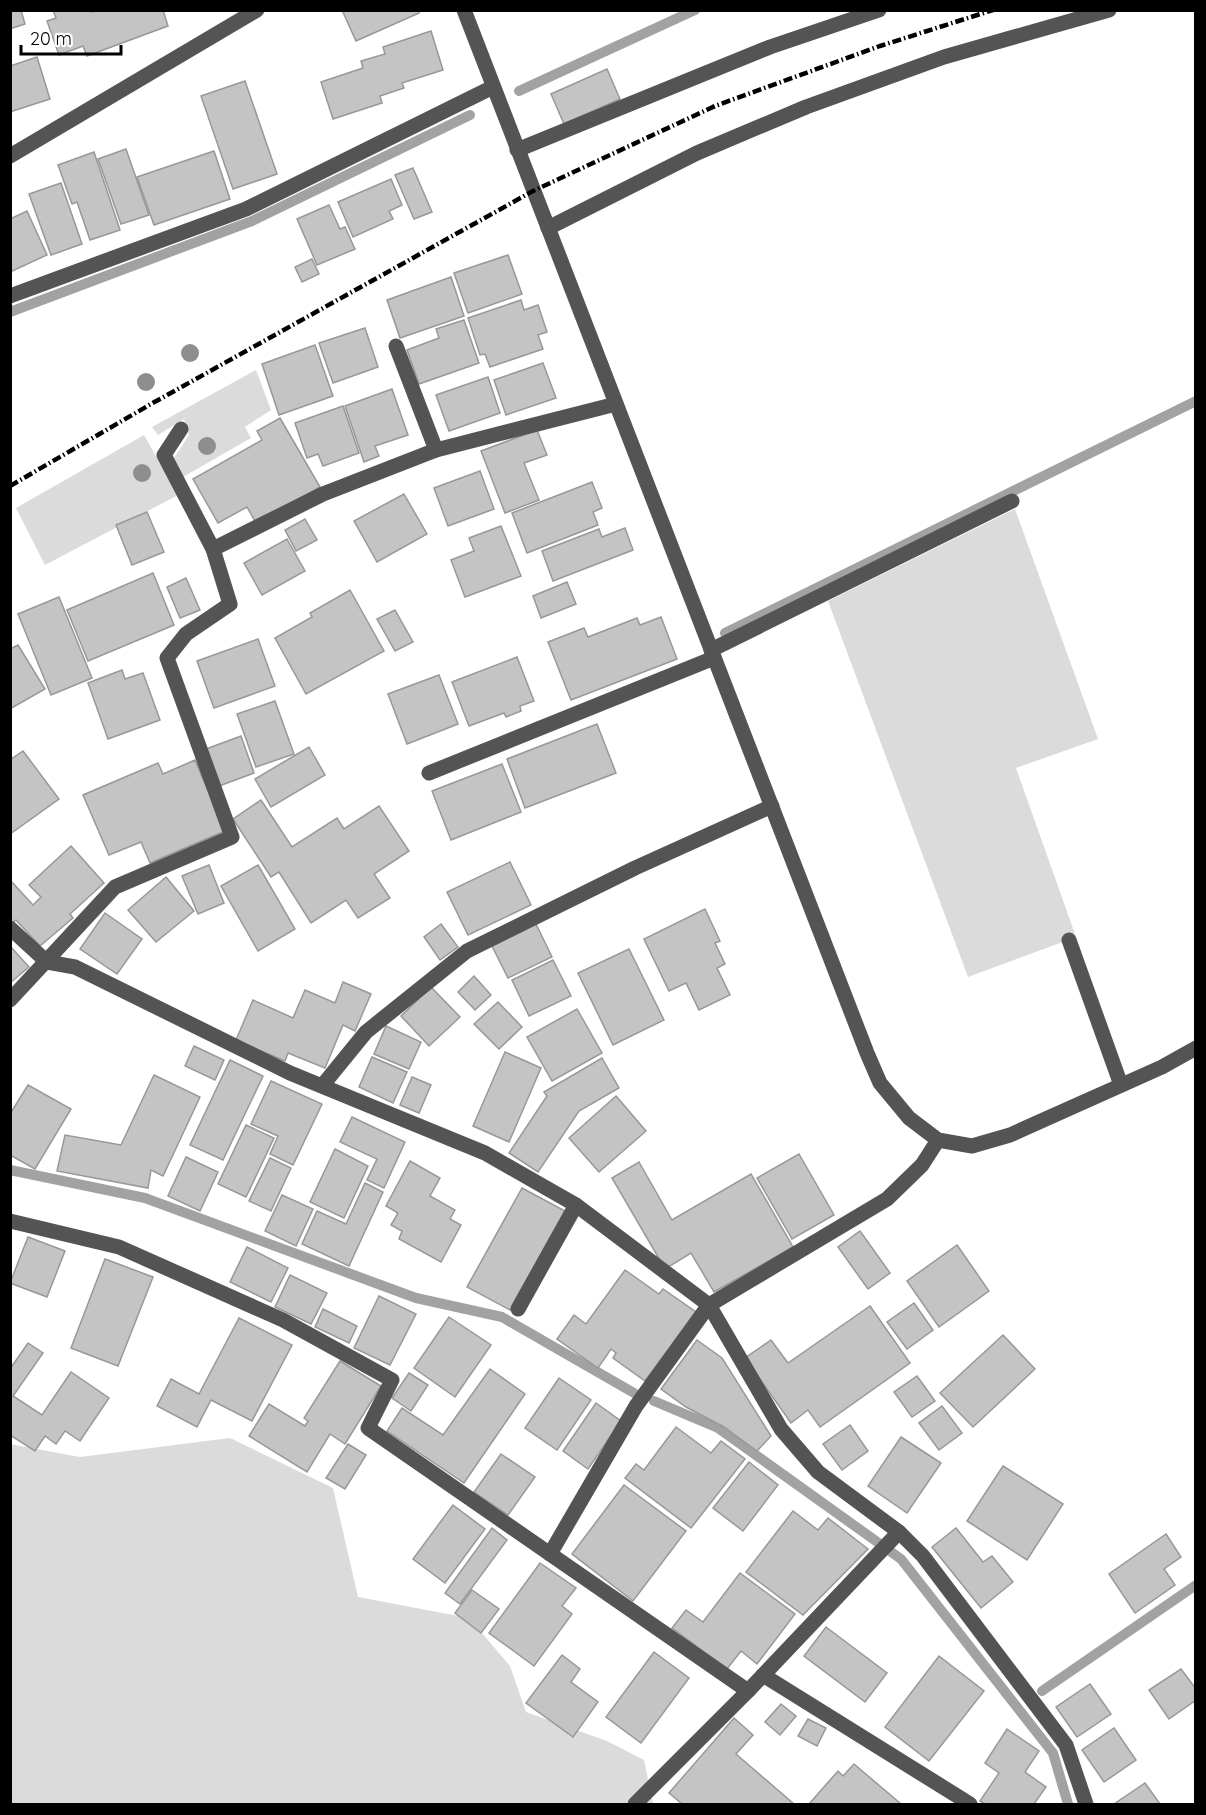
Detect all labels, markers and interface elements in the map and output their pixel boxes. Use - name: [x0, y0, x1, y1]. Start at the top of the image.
- scale bar: [21, 18, 122, 56]
- text: 20 m: [30, 27, 72, 50]

